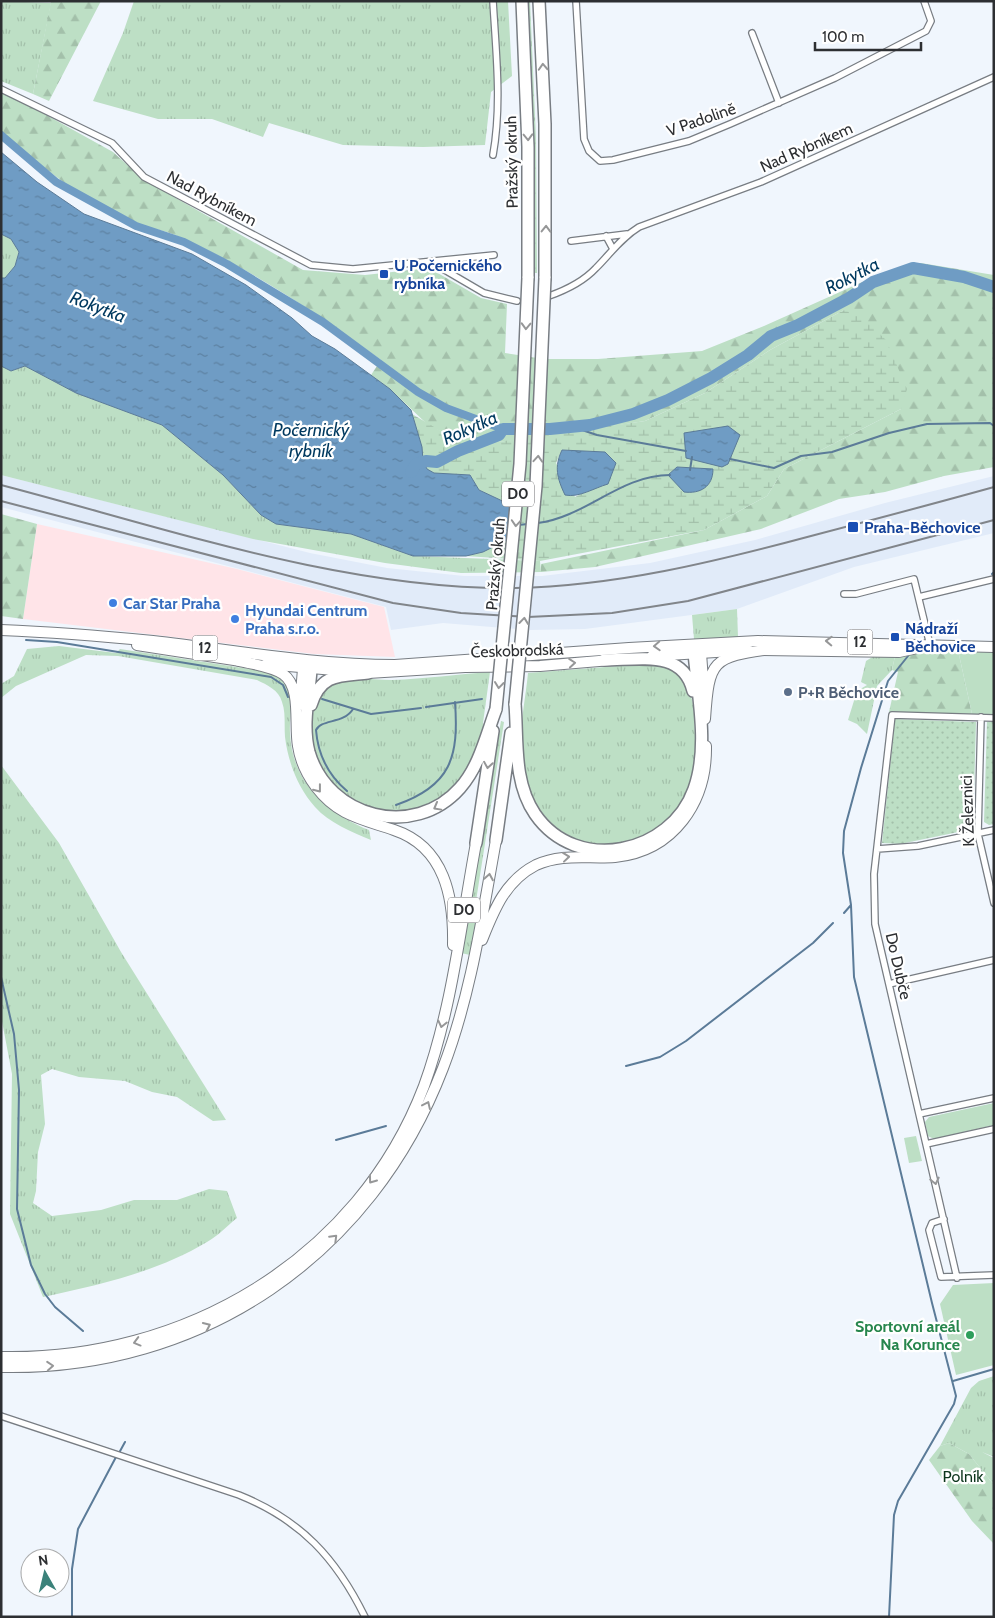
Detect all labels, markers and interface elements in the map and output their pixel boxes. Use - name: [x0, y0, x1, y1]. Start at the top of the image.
- scale bar: [815, 20, 921, 52]
- text: 100 m: [822, 28, 864, 46]
- one-way arrow: [538, 63, 548, 70]
- street label: V Padolině: [664, 99, 738, 140]
- street label: Pražský okruh: [501, 115, 522, 209]
- street label: Nad Rybníkem: [757, 119, 855, 176]
- one-way arrow: [522, 134, 533, 142]
- street label: Nad Rybníkem: [164, 167, 260, 230]
- one-way arrow: [540, 225, 551, 233]
- water label: Rokytka: [821, 253, 883, 299]
- place label: U Počernického rybníka: [394, 256, 502, 293]
- marker: U Počernického rybníka: [378, 268, 390, 280]
- water label: Rokytka: [67, 286, 129, 328]
- one-way arrow: [521, 322, 532, 330]
- water label: Rokytka: [439, 406, 501, 450]
- water label: Počernický rybník: [273, 419, 350, 462]
- one-way arrow: [532, 454, 543, 462]
- road number: D0: [502, 482, 534, 506]
- street label: Pražský okruh: [482, 517, 509, 611]
- place label: Praha-Běchovice: [864, 518, 981, 537]
- one-way arrow: [510, 520, 521, 528]
- marker: Praha-Běchovice: [846, 520, 860, 534]
- place label: Car Star Praha: [123, 594, 220, 613]
- marker: Car Star Praha: [107, 597, 119, 609]
- place label: Hyundai Centrum Praha s.r.o.: [245, 601, 368, 638]
- marker: Hyundai Centrum Praha s.r.o.: [229, 613, 241, 625]
- one-way arrow: [518, 616, 529, 624]
- place label: Nádraží Běchovice: [905, 619, 976, 656]
- road number: 12: [848, 630, 872, 654]
- marker: Nádraží Běchovice: [889, 631, 901, 643]
- road number: 12: [192, 636, 218, 660]
- one-way arrow: [825, 636, 833, 647]
- street label: Českobrodská: [470, 639, 564, 662]
- one-way arrow: [653, 641, 661, 652]
- one-way arrow: [568, 658, 576, 669]
- one-way arrow: [494, 681, 505, 689]
- place label: P+R Běchovice: [798, 683, 899, 702]
- marker: P+R Běchovice: [782, 686, 794, 698]
- one-way arrow: [483, 762, 494, 770]
- street label: K Železnici: [957, 775, 978, 847]
- one-way arrow: [313, 783, 321, 792]
- one-way arrow: [434, 800, 443, 810]
- one-way arrow: [562, 852, 570, 863]
- one-way arrow: [483, 873, 493, 882]
- road number: D0: [448, 898, 480, 922]
- street label: Do Dubče: [882, 931, 915, 1001]
- one-way arrow: [437, 1020, 448, 1029]
- one-way arrow: [420, 1101, 431, 1110]
- one-way arrow: [369, 1174, 377, 1183]
- one-way arrow: [929, 1177, 940, 1186]
- one-way arrow: [328, 1235, 337, 1244]
- place label: Sportovní areál Na Korunce: [855, 1317, 960, 1354]
- one-way arrow: [202, 1322, 211, 1332]
- marker: Sportovní areál Na Korunce: [964, 1329, 976, 1341]
- one-way arrow: [134, 1336, 142, 1346]
- one-way arrow: [46, 1360, 54, 1371]
- park label: Polník: [942, 1467, 984, 1486]
- north arrow: [20, 1548, 70, 1598]
- text: N: [37, 1551, 49, 1570]

